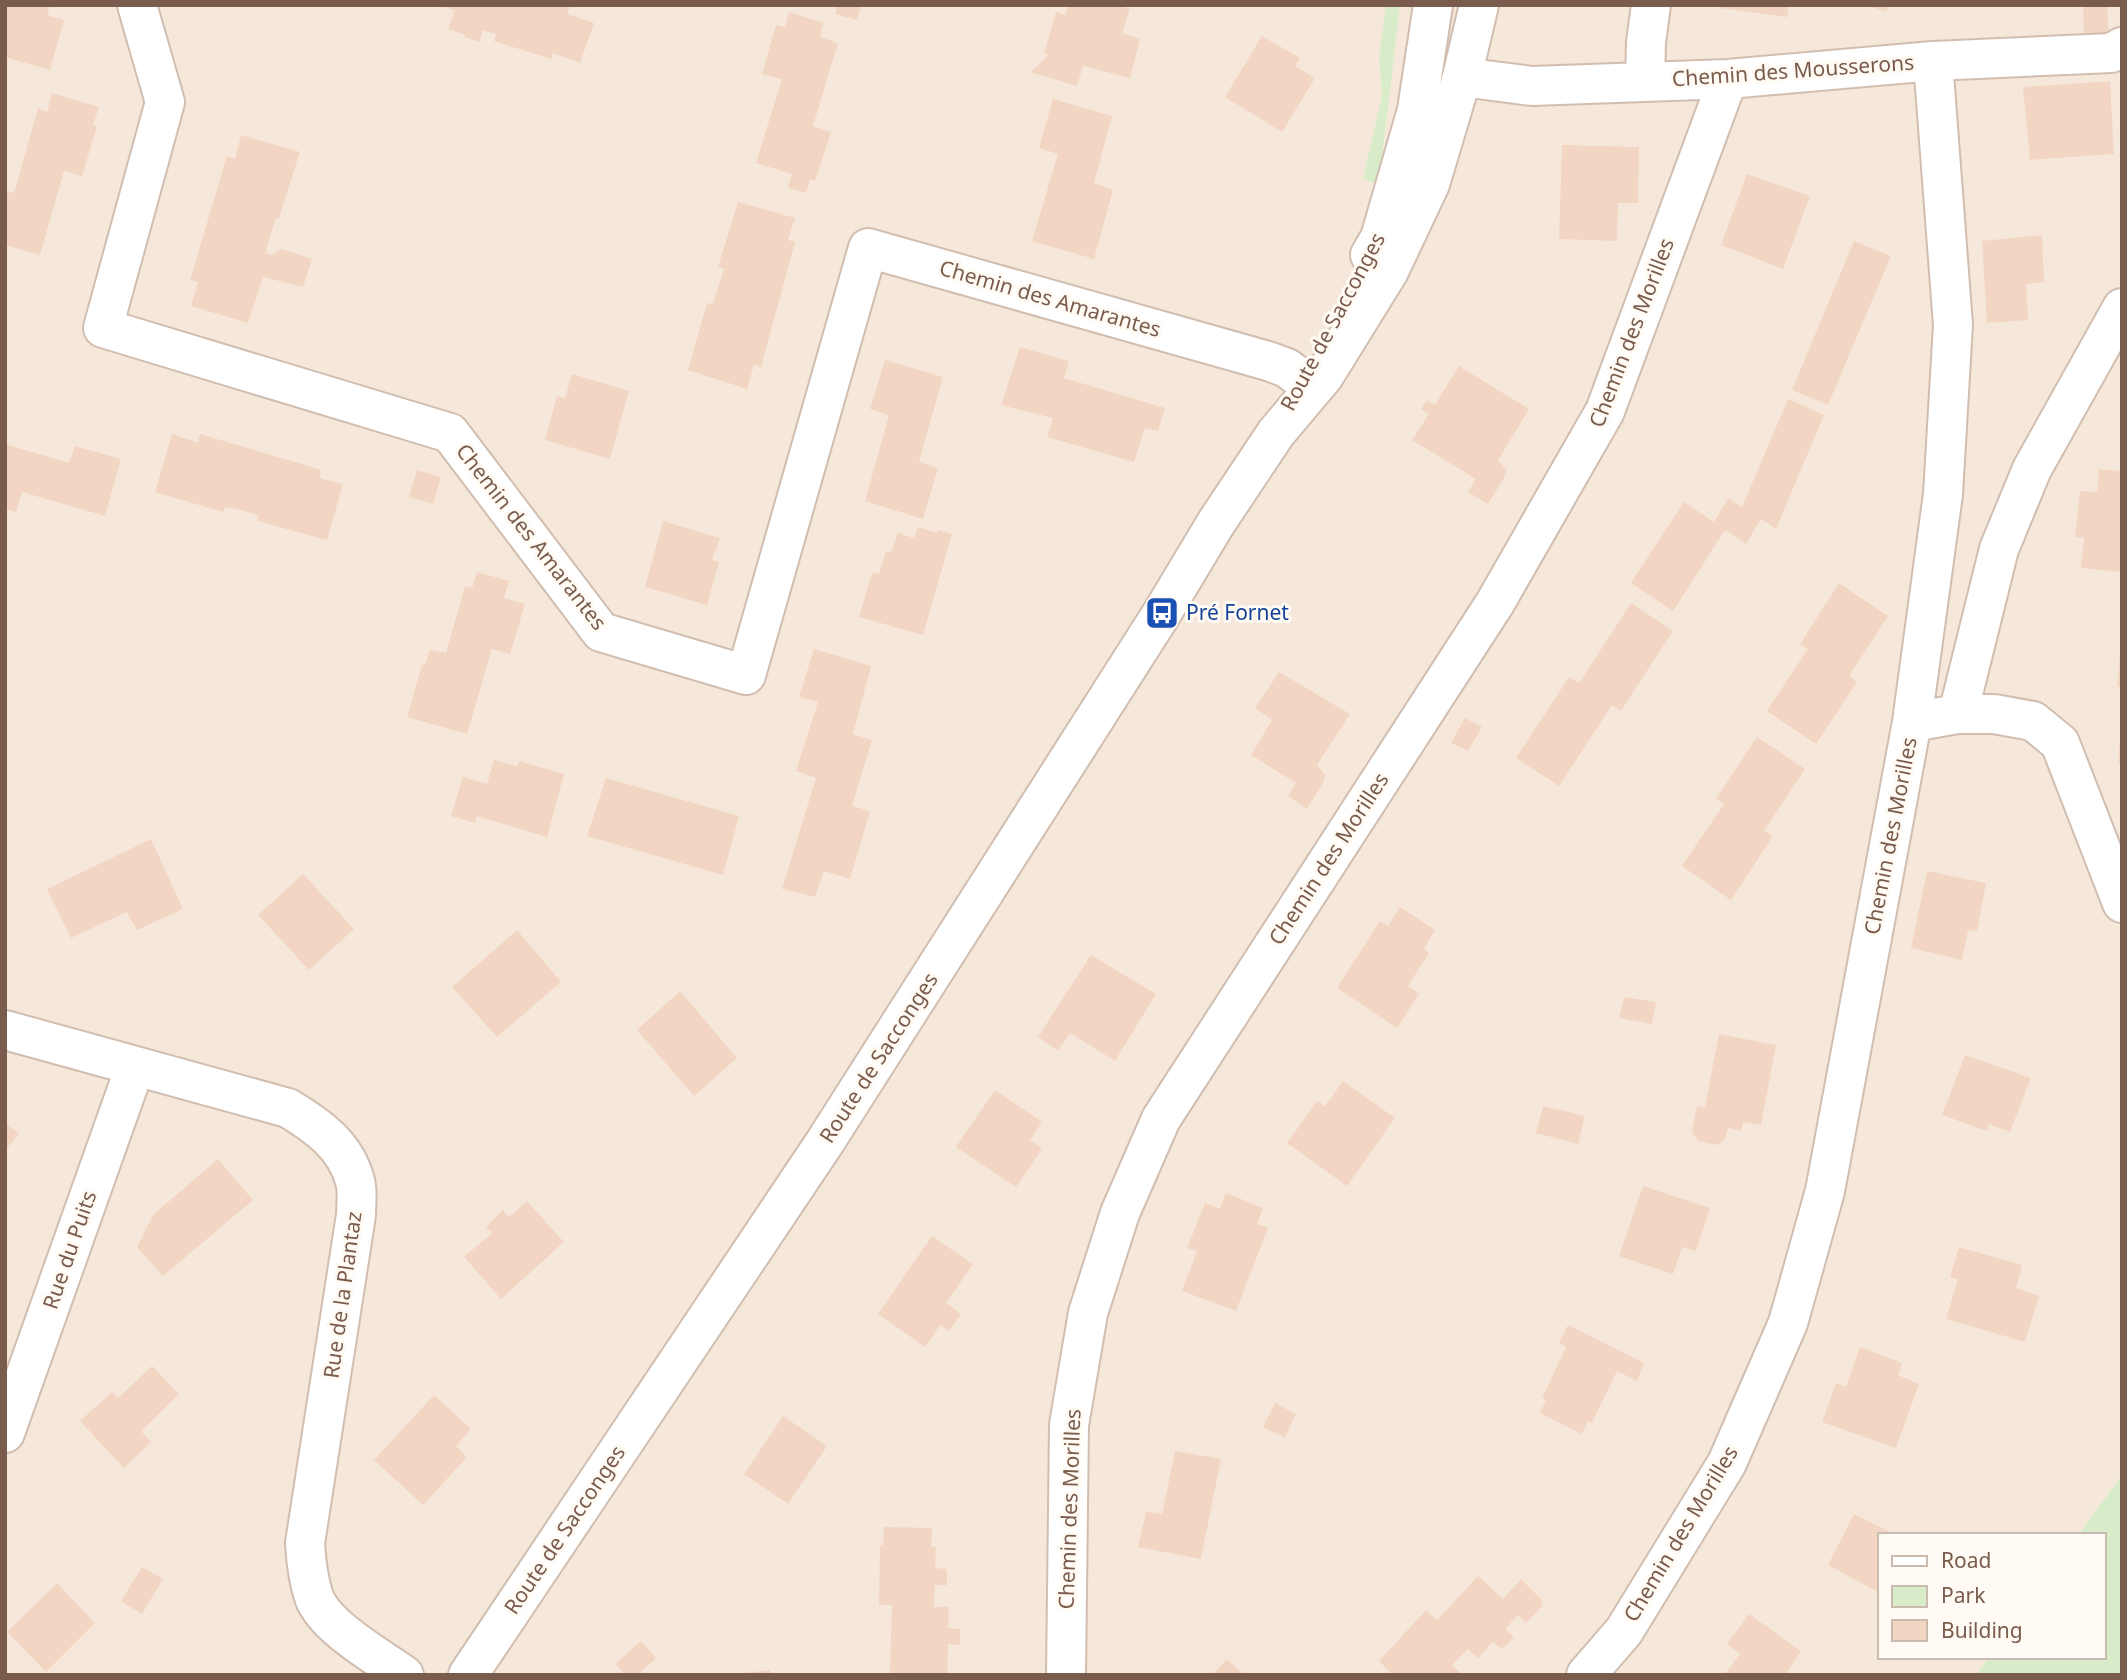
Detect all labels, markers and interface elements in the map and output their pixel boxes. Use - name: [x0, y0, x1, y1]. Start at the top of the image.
- street label: Chemin des Mousserons: [1671, 48, 1915, 92]
- street label: Route de Sacconges: [1273, 228, 1391, 415]
- street label: Chemin des Morilles: [1582, 234, 1680, 431]
- street label: Chemin des Amarantes: [936, 253, 1164, 343]
- street label: Chemin des Amarantes: [450, 437, 613, 635]
- bus stop icon: Pré Fornet: [1143, 594, 1181, 632]
- place label: Pré Fornet: [1186, 598, 1289, 626]
- street label: Chemin des Morilles: [1857, 735, 1923, 937]
- street label: Chemin des Morilles: [1262, 767, 1394, 950]
- street label: Route de Sacconges: [813, 967, 944, 1148]
- street label: Rue du Puits: [36, 1187, 102, 1313]
- street label: Rue de la Plantaz: [316, 1209, 368, 1380]
- street label: Chemin des Morilles: [1052, 1408, 1086, 1610]
- street label: Route de Sacconges: [497, 1440, 631, 1619]
- street label: Chemin des Morilles: [1617, 1440, 1744, 1627]
- legend: [1878, 1533, 2106, 1659]
- text: Road: [1941, 1546, 1991, 1574]
- text: Park: [1941, 1581, 1986, 1609]
- text: Building: [1941, 1616, 2023, 1644]

